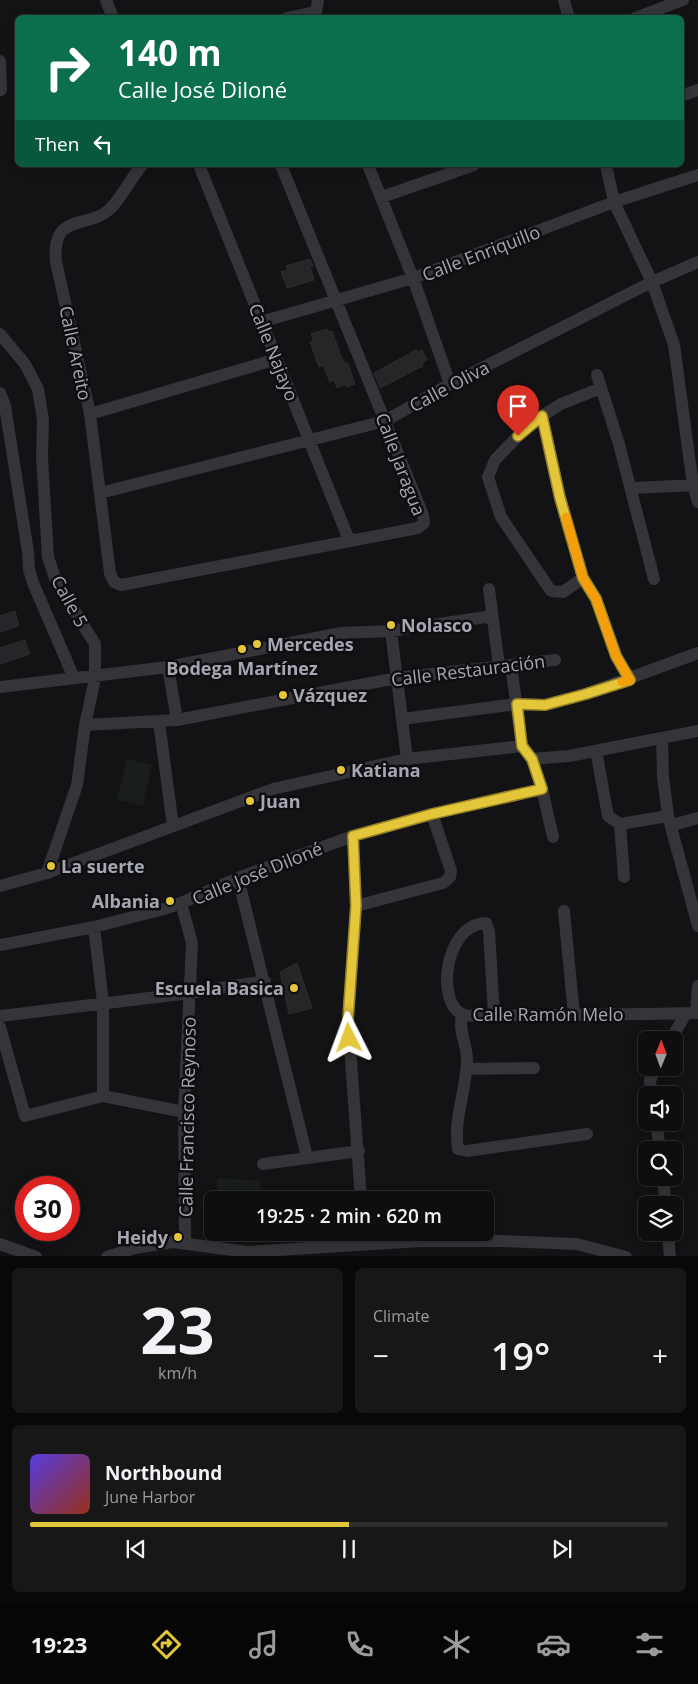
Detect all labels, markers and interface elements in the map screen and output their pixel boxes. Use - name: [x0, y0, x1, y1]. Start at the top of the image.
- text: 140 m: [118, 29, 222, 76]
- icon: right: [35, 35, 100, 100]
- text: Calle José Diloné: [118, 74, 287, 104]
- icon: left: [89, 130, 117, 158]
- text: Then: [35, 131, 79, 157]
- street label: Calle Enriquillo: [419, 219, 543, 287]
- street label: Calle Najayo: [244, 300, 304, 404]
- street label: Calle Areito: [54, 304, 98, 402]
- street label: Calle Oliva: [405, 355, 493, 417]
- pin: [497, 385, 539, 436]
- icon: arrive: [504, 392, 532, 420]
- street label: Calle Jaragua: [370, 409, 432, 519]
- street label: Calle 5: [46, 571, 94, 631]
- place label: Nolasco: [401, 613, 473, 637]
- marker: Nolasco: [385, 619, 397, 631]
- place label: Mercedes: [267, 632, 354, 656]
- marker: Mercedes: [251, 638, 263, 650]
- marker: Bodega Martínez: [236, 643, 248, 655]
- street label: Calle Restauración: [390, 649, 546, 691]
- place label: Bodega Martínez: [166, 656, 318, 680]
- place label: Vázquez: [293, 683, 367, 707]
- marker: Vázquez: [277, 689, 289, 701]
- place label: Katiana: [351, 758, 421, 782]
- marker: Katiana: [335, 764, 347, 776]
- place label: Juan: [258, 789, 301, 813]
- marker: Juan: [244, 795, 256, 807]
- street label: Calle José Diloné: [188, 836, 326, 910]
- place label: La suerte: [61, 854, 145, 878]
- marker: La suerte: [45, 860, 57, 872]
- place label: Albania: [92, 889, 160, 913]
- marker: Albania: [164, 895, 176, 907]
- place label: Escuela Basica: [155, 976, 284, 1000]
- marker: Escuela Basica: [288, 982, 300, 994]
- street label: Calle Ramón Melo: [472, 1002, 624, 1026]
- position arrow: [322, 1011, 374, 1063]
- street label: Calle Francisco Reynoso: [173, 1017, 201, 1217]
- north arrow: [638, 1031, 682, 1076]
- map controls: [638, 1031, 683, 1241]
- button: sound: [638, 1086, 683, 1131]
- button: search: [638, 1141, 683, 1186]
- speed limit sign: 30: [15, 1176, 80, 1241]
- button: layers: [638, 1196, 683, 1241]
- text: 19:25 · 2 min · 620 m: [256, 1203, 442, 1229]
- place label: Heidy: [116, 1225, 169, 1249]
- marker: Heidy: [172, 1231, 184, 1243]
- text: 23: [140, 1285, 215, 1373]
- text: Climate: [373, 1305, 430, 1327]
- text: 19°: [491, 1329, 550, 1381]
- text: −: [373, 1336, 389, 1374]
- text: +: [652, 1336, 668, 1374]
- text: km/h: [158, 1362, 197, 1384]
- text: Northbound: [105, 1460, 222, 1486]
- text: June Harbor: [105, 1486, 195, 1508]
- icon: previous: [122, 1535, 150, 1563]
- icon: pause: [335, 1535, 363, 1563]
- icon: next: [548, 1535, 576, 1563]
- icon: directions: [149, 1627, 184, 1662]
- icon: music: [246, 1627, 281, 1662]
- icon: phone: [342, 1627, 377, 1662]
- icon: climate: [439, 1627, 474, 1662]
- icon: car: [536, 1627, 571, 1662]
- icon: filters: [632, 1627, 667, 1662]
- text: 19:23: [31, 1629, 87, 1659]

